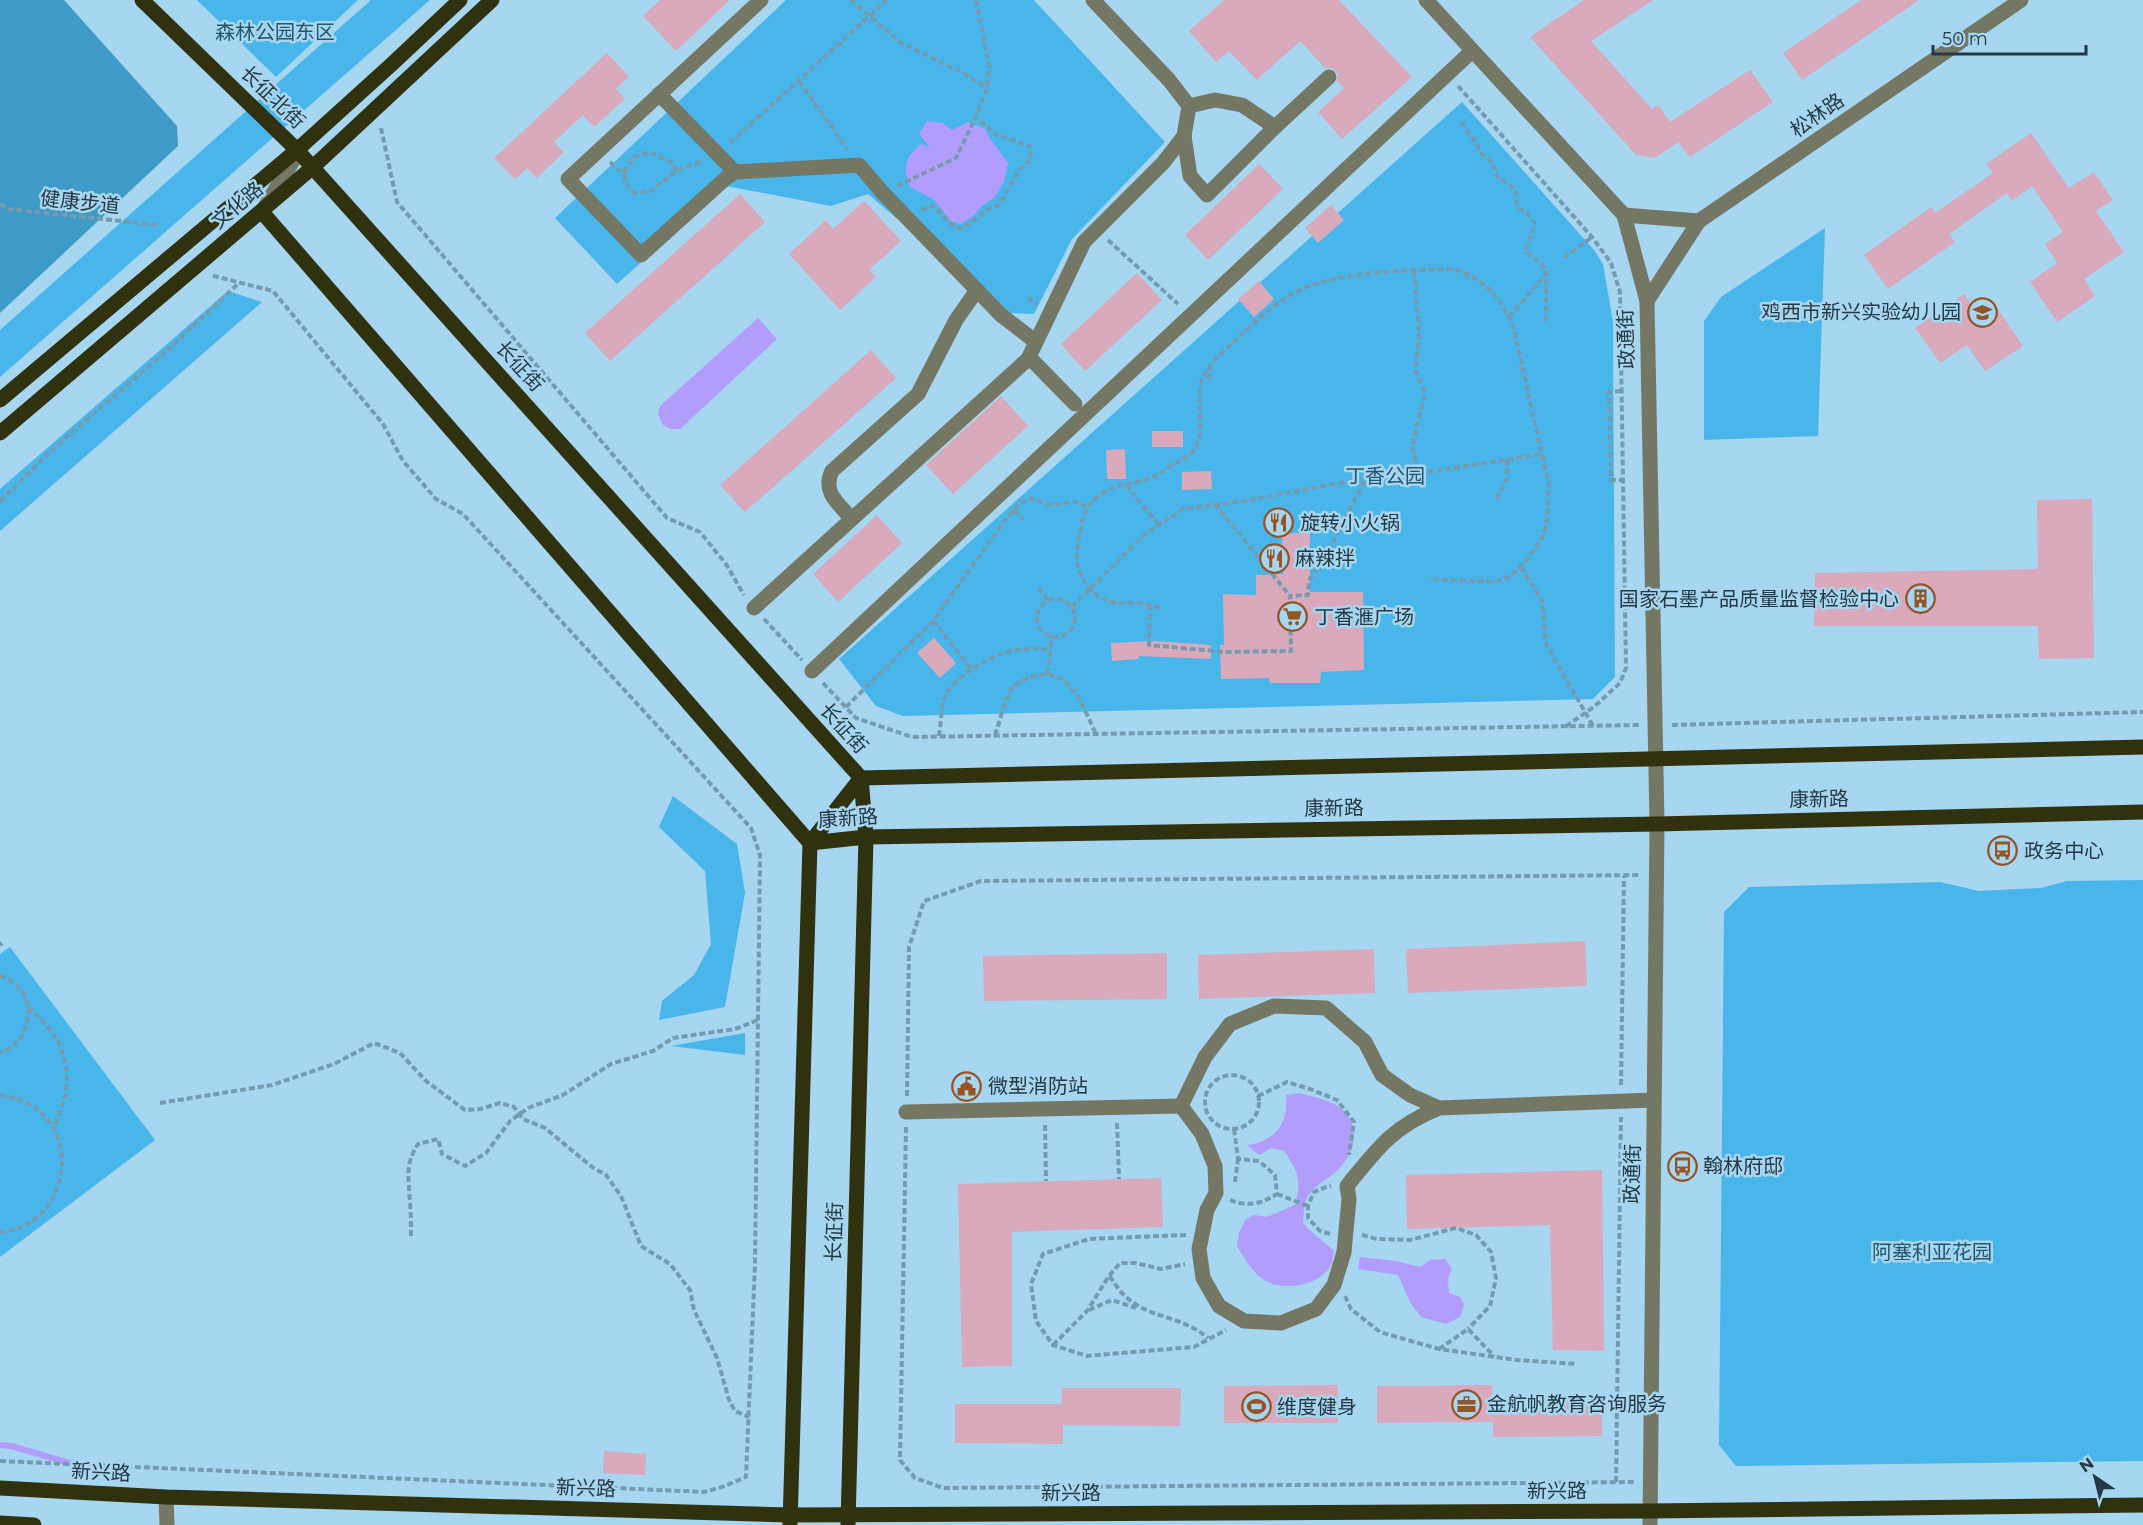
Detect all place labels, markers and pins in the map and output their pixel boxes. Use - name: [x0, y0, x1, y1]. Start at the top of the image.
- school or university icon: 鸡西市新兴实验幼儿园: [1966, 296, 1998, 328]
- place label: 鸡西市新兴实验幼儿园: [1761, 300, 1961, 324]
- restaurant icon: 旋转小火锅: [1263, 507, 1295, 539]
- place label: 旋转小火锅: [1300, 511, 1400, 535]
- restaurant icon: 麻辣拌: [1258, 542, 1290, 574]
- place label: 麻辣拌: [1295, 546, 1355, 570]
- building icon: 国家石墨产品质量监督检验中心: [1904, 583, 1936, 615]
- place label: 国家石墨产品质量监督检验中心: [1619, 587, 1899, 611]
- supermarket icon: 丁香滙广场: [1277, 601, 1309, 633]
- place label: 丁香滙广场: [1314, 605, 1414, 629]
- bus stop icon: 政务中心: [1987, 835, 2019, 867]
- place label: 政务中心: [2024, 839, 2104, 863]
- public building icon: 微型消防站: [951, 1070, 983, 1102]
- place label: 微型消防站: [988, 1074, 1088, 1098]
- bus stop icon: 翰林府邸: [1666, 1150, 1698, 1182]
- place label: 翰林府邸: [1703, 1154, 1783, 1178]
- office icon: 金航帆教育咨询服务: [1450, 1388, 1482, 1420]
- sports icon: 维度健身: [1240, 1391, 1272, 1423]
- place label: 金航帆教育咨询服务: [1487, 1392, 1667, 1416]
- place label: 维度健身: [1277, 1395, 1357, 1419]

